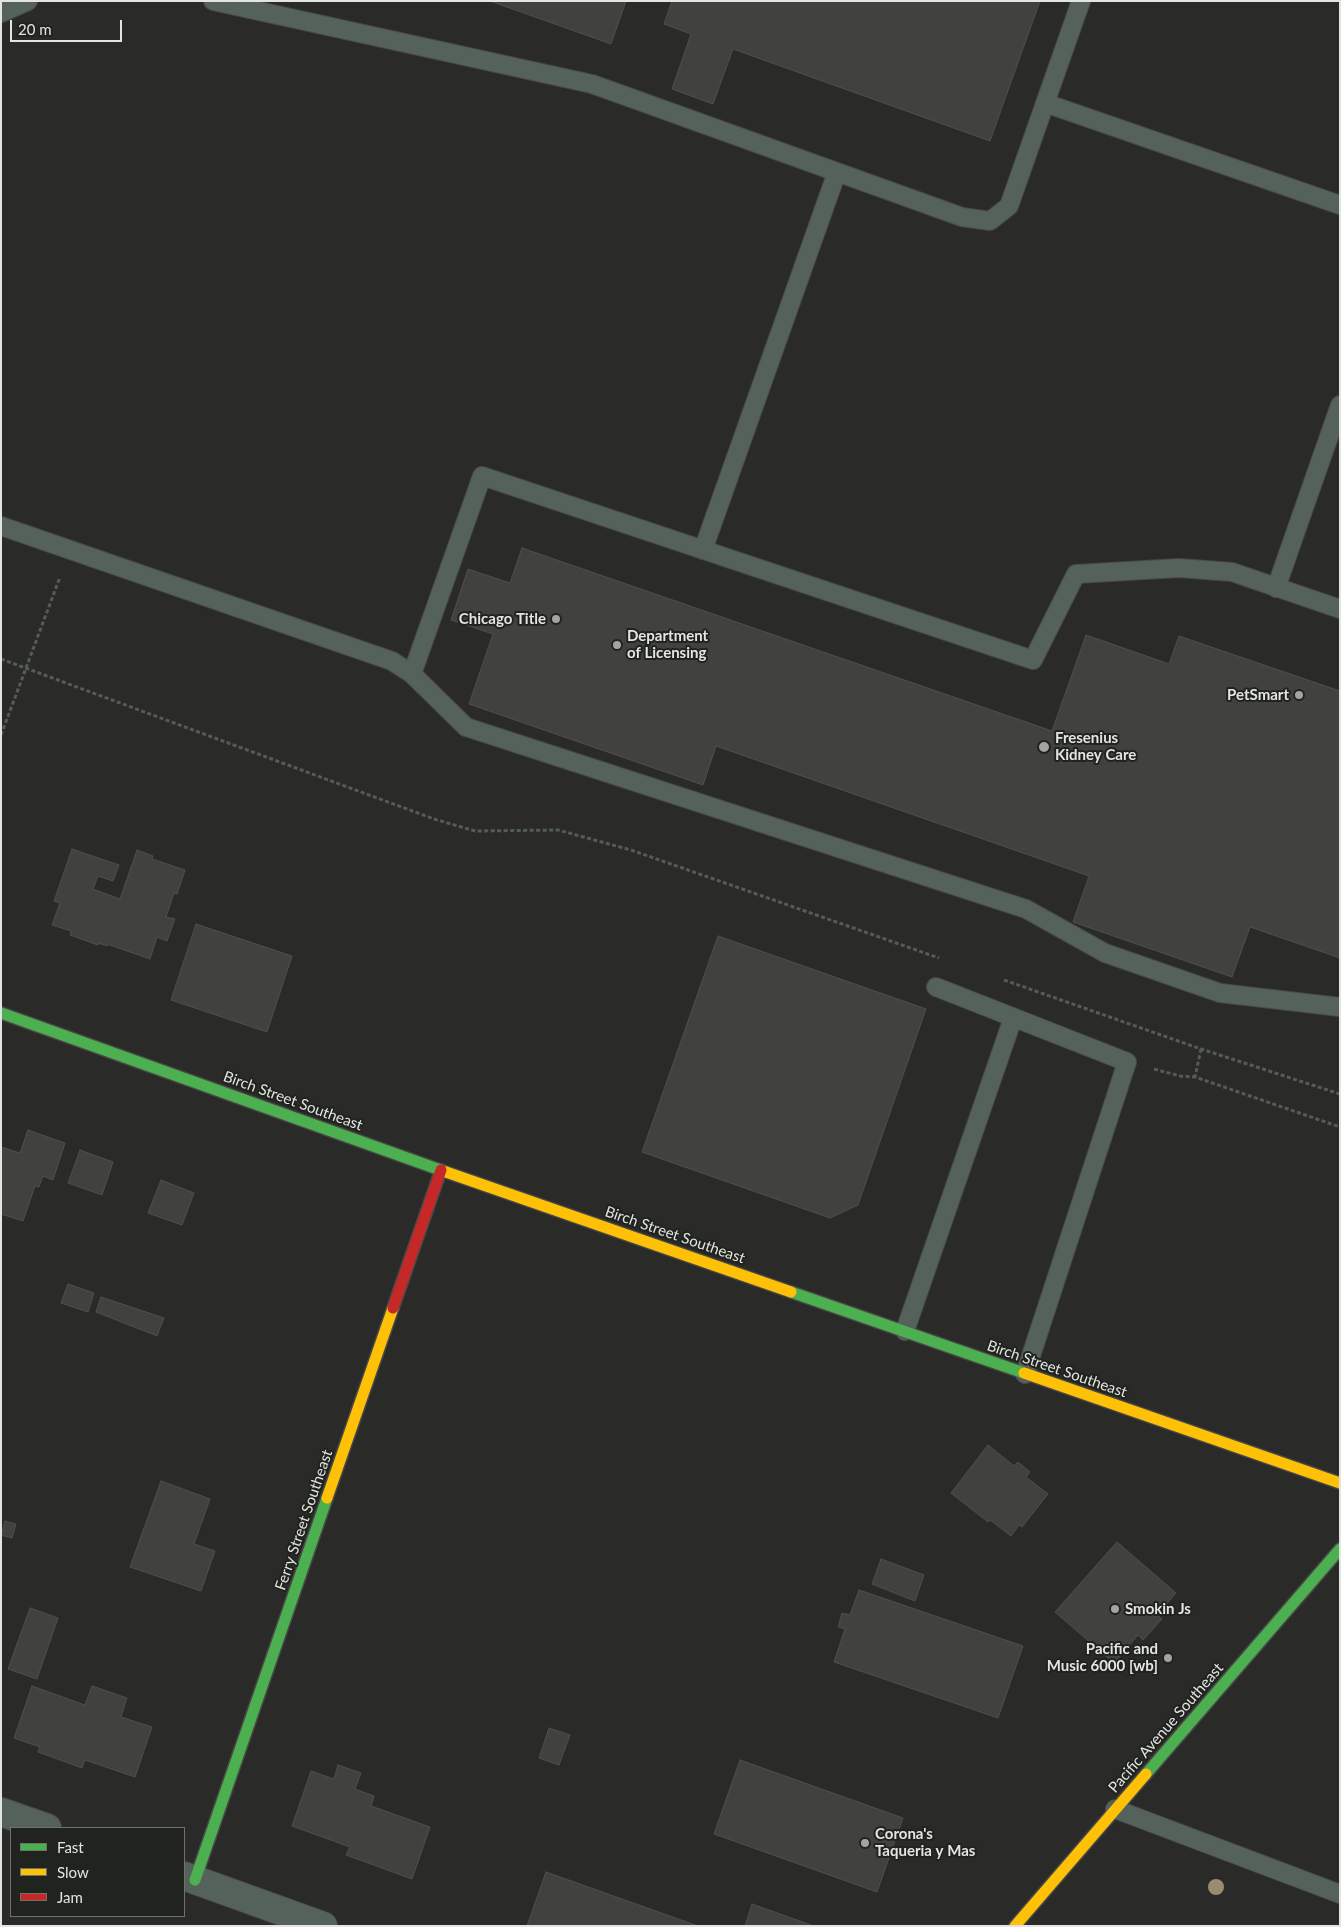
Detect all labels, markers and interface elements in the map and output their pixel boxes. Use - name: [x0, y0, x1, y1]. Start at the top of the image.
- scale bar: [12, 10, 125, 42]
- text: 20 m: [18, 20, 52, 38]
- place label: Chicago Title: [459, 610, 546, 628]
- marker: Chicago Title: [550, 613, 562, 625]
- place label: Department of Licensing: [627, 627, 708, 662]
- marker: Department of Licensing: [611, 639, 623, 651]
- place label: PetSmart: [1227, 686, 1289, 704]
- marker: PetSmart: [1293, 689, 1305, 701]
- place label: Fresenius Kidney Care: [1055, 729, 1136, 764]
- marker: Fresenius Kidney Care: [1037, 740, 1051, 754]
- street label: Birch Street Southeast: [221, 1067, 365, 1135]
- street label: Birch Street Southeast: [603, 1203, 747, 1267]
- street label: Birch Street Southeast: [985, 1337, 1129, 1401]
- street label: Ferry Street Southeast: [271, 1447, 337, 1593]
- place label: Smokin Js: [1125, 1600, 1191, 1618]
- marker: Smokin Js: [1109, 1603, 1121, 1615]
- place label: Pacific and Music 6000 [wb]: [1047, 1640, 1158, 1675]
- marker: Pacific and Music 6000 [wb]: [1162, 1652, 1174, 1664]
- street label: Pacific Avenue Southeast: [1105, 1659, 1227, 1797]
- place label: Corona's Taqueria y Mas: [875, 1825, 975, 1860]
- legend: [10, 1827, 185, 1917]
- marker: Corona's Taqueria y Mas: [859, 1837, 871, 1849]
- text: Fast: [57, 1838, 84, 1856]
- text: Slow: [57, 1863, 89, 1881]
- text: Jam: [57, 1888, 83, 1906]

